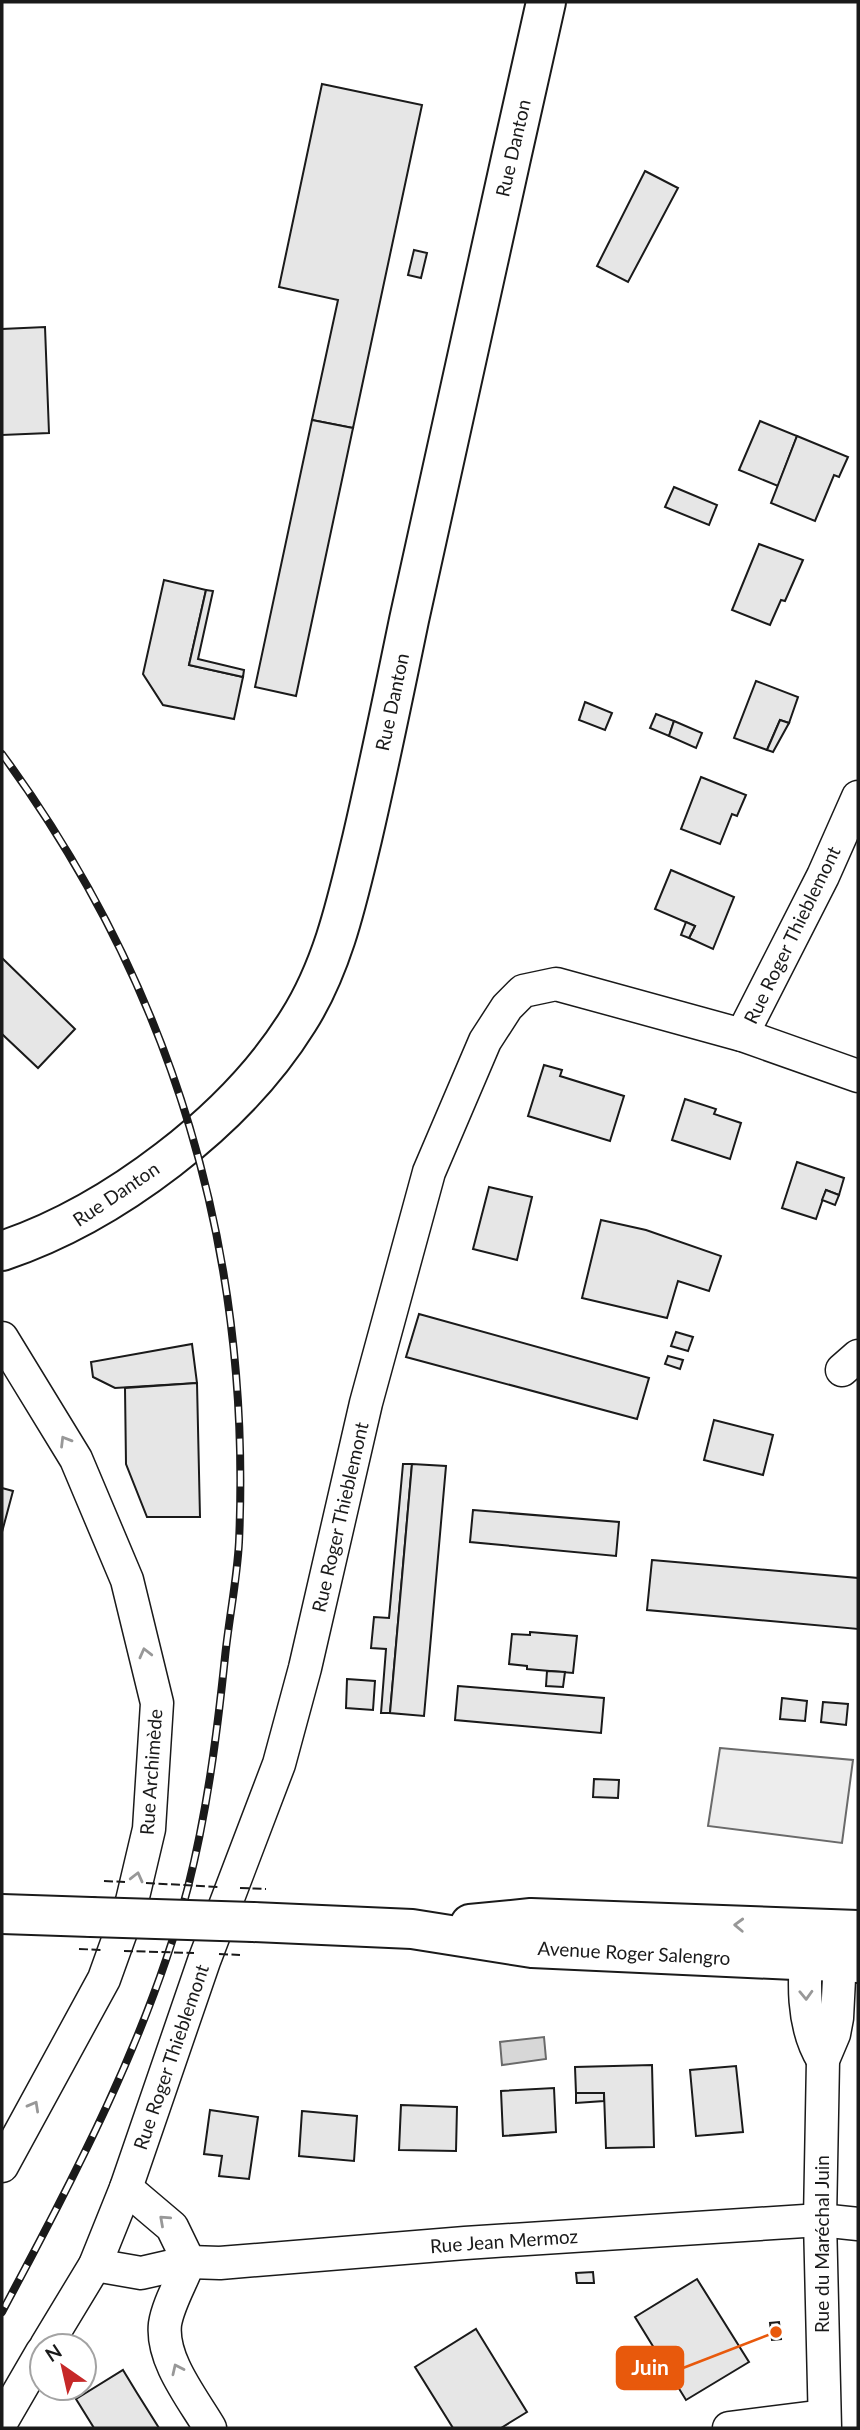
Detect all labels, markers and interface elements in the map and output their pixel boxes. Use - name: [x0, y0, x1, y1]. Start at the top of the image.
- street label: Rue Danton: [490, 97, 535, 199]
- street label: Rue Danton: [370, 651, 413, 753]
- street label: Rue Roger Thieblemont: [739, 842, 845, 1027]
- street label: Rue Danton: [68, 1156, 163, 1231]
- street label: Rue Roger Thieblemont: [306, 1419, 373, 1614]
- one-way arrow: [60, 1436, 73, 1449]
- one-way arrow: [139, 1647, 153, 1659]
- street label: Rue Archimède: [135, 1708, 166, 1836]
- one-way arrow: [129, 1871, 143, 1883]
- one-way arrow: [733, 1918, 744, 1933]
- street label: Avenue Roger Salengro: [537, 1936, 731, 1969]
- street label: Rue Roger Thieblemont: [128, 1961, 213, 2153]
- one-way arrow: [799, 1990, 814, 2001]
- one-way arrow: [26, 2101, 40, 2113]
- street label: Rue du Maréchal Juin: [810, 2155, 833, 2333]
- one-way arrow: [159, 2216, 172, 2229]
- street label: Rue Jean Mermoz: [429, 2224, 579, 2257]
- north arrow: [28, 2332, 98, 2402]
- text: N: [41, 2339, 66, 2366]
- callout: Juin: [617, 2347, 683, 2389]
- text: Juin: [631, 2354, 669, 2379]
- one-way arrow: [171, 2364, 185, 2376]

